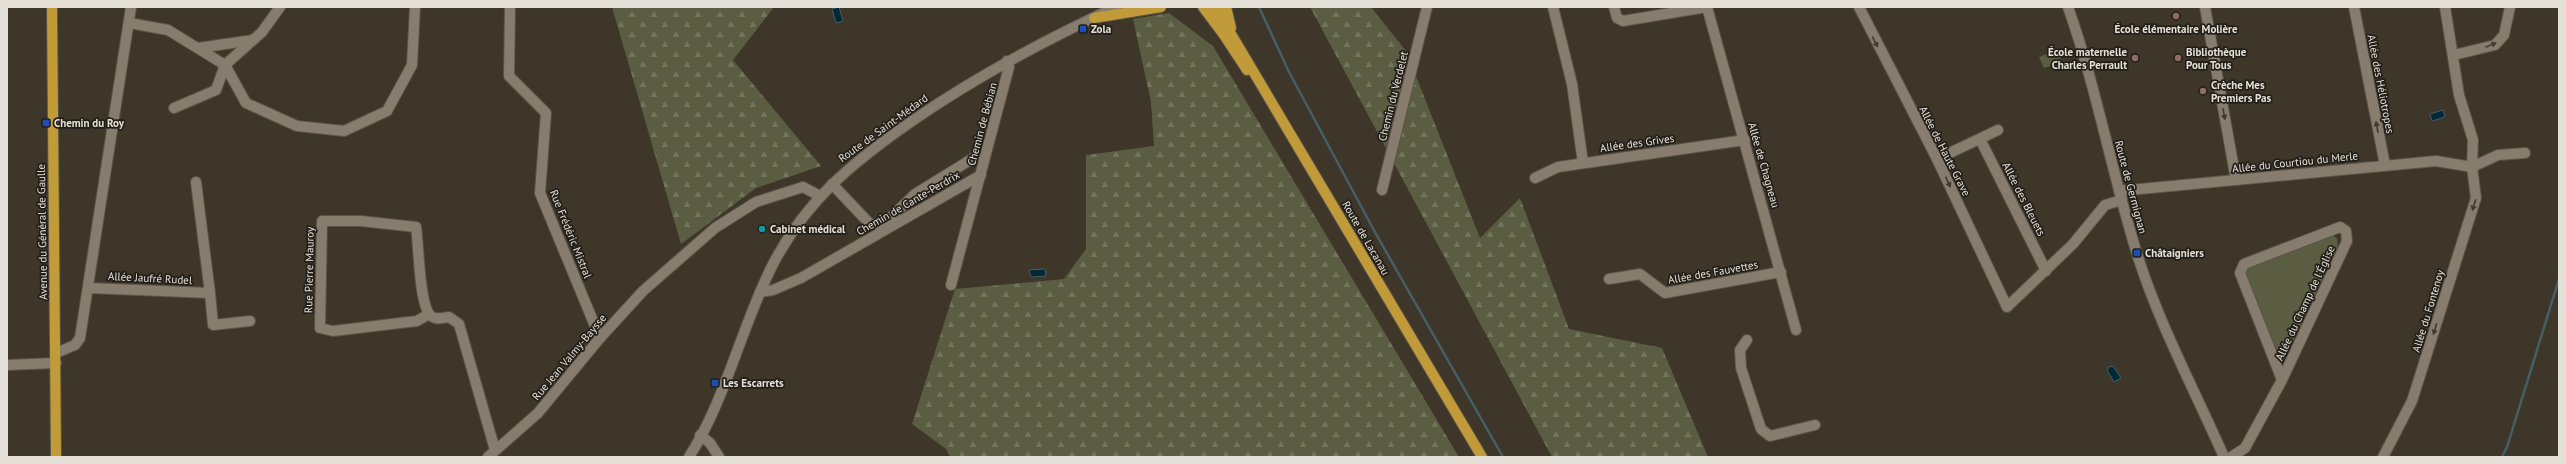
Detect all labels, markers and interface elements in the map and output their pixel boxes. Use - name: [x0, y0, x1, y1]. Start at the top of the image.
- marker: École élémentaire Molière: [2171, 11, 2181, 21]
- place label: Zola: [1091, 22, 1111, 36]
- place label: École élémentaire Molière: [2114, 22, 2238, 36]
- marker: Zola: [1078, 24, 1088, 34]
- street label: Allée des Héliotropes: [2365, 33, 2398, 135]
- one-way arrow: [1872, 36, 1879, 48]
- one-way arrow: [2486, 42, 2497, 48]
- place label: École maternelle Charles Perrault: [2048, 45, 2127, 72]
- place label: Bibliothèque Pour Tous: [2186, 45, 2247, 72]
- street label: Chemin du Verdelet: [1375, 49, 1411, 142]
- marker: École maternelle Charles Perrault: [2130, 53, 2140, 63]
- marker: Bibliothèque Pour Tous: [2173, 53, 2183, 63]
- place label: Crèche Mes Premiers Pas: [2211, 78, 2272, 105]
- street label: Chemin de Bébian: [964, 81, 1000, 167]
- marker: Crèche Mes Premiers Pas: [2198, 86, 2208, 96]
- street label: Route de Saint-Médard: [835, 91, 931, 165]
- street label: Allée de Haute Grave: [1916, 104, 1974, 199]
- one-way arrow: [2222, 108, 2228, 120]
- place label: Chemin du Roy: [54, 116, 125, 130]
- marker: Chemin du Roy: [41, 118, 51, 128]
- street label: Allée de Chagneau: [1745, 121, 1783, 209]
- one-way arrow: [2374, 121, 2380, 133]
- street label: Allée des Grives: [1599, 131, 1675, 155]
- street label: Route de Germignan: [2112, 139, 2150, 235]
- street label: Allée du Courtiou du Merle: [2231, 148, 2359, 176]
- street label: Allée des Bleuets: [1999, 160, 2049, 239]
- street label: Avenue du Général de Gaulle: [34, 164, 50, 300]
- street label: Chemin de Cante-Perdrix: [854, 167, 963, 238]
- one-way arrow: [1945, 177, 1951, 188]
- street label: Rue Frédéric Mistral: [547, 188, 595, 281]
- street label: Route de Lacanau: [1339, 198, 1393, 278]
- one-way arrow: [2470, 200, 2476, 212]
- place label: Cabinet médical: [770, 222, 846, 236]
- marker: Cabinet médical: [757, 224, 767, 234]
- street label: Rue Pierre Mauroy: [301, 226, 317, 313]
- street label: Allée du Champ de l'Église: [2272, 243, 2338, 363]
- place label: Châtaigniers: [2145, 246, 2204, 260]
- marker: Châtaigniers: [2132, 248, 2142, 258]
- street label: Allée des Fauvettes: [1667, 257, 1760, 287]
- street label: Allée du Fontenoy: [2409, 267, 2447, 354]
- street label: Allée Jaufré Rudel: [108, 269, 193, 287]
- street label: Rue Jean Valmy-Baysse: [529, 311, 609, 403]
- one-way arrow: [2432, 324, 2438, 336]
- place label: Les Escarrets: [723, 376, 784, 390]
- marker: Les Escarrets: [710, 378, 720, 388]

